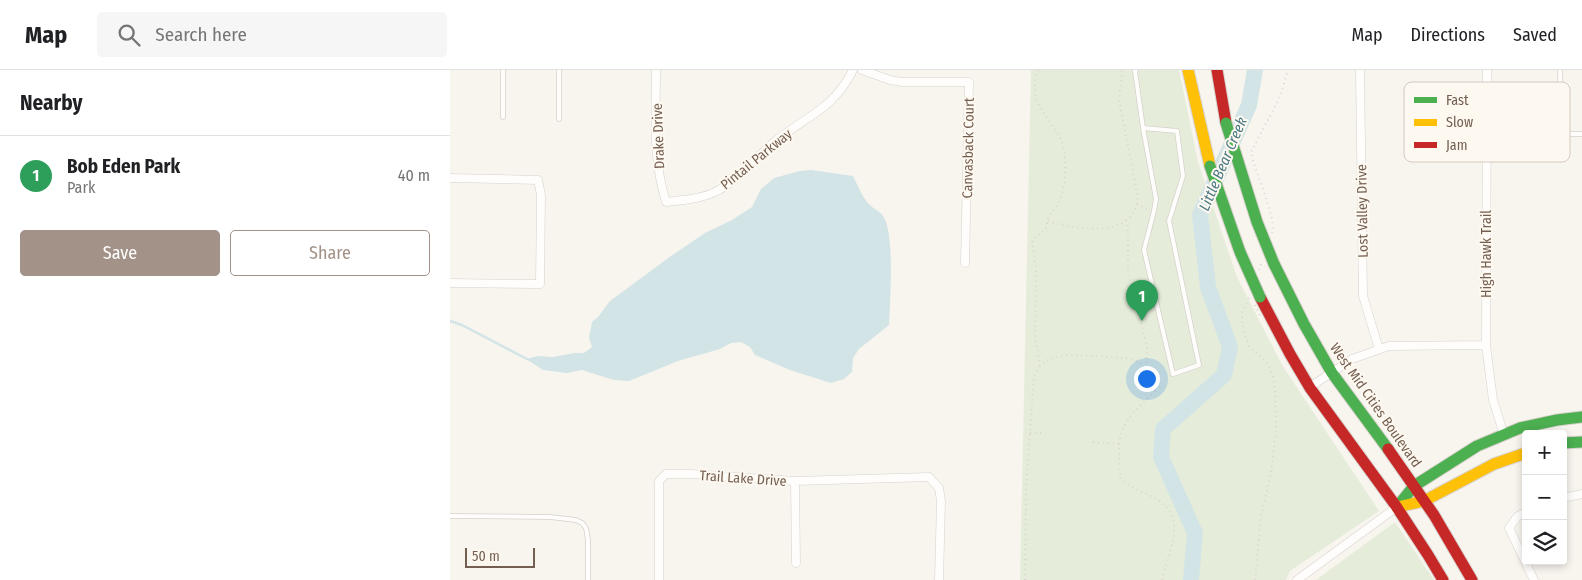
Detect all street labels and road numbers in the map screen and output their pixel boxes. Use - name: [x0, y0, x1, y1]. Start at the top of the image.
- street label: Canvasback Court: [959, 97, 978, 199]
- street label: Drake Drive: [649, 103, 668, 169]
- street label: Pintail Parkway: [717, 125, 796, 193]
- street label: Lost Valley Drive: [1353, 164, 1372, 258]
- street label: High Hawk Trail: [1478, 210, 1495, 298]
- street label: West Mid Cities Boulevard: [1326, 340, 1425, 471]
- street label: Trail Lake Drive: [699, 467, 787, 490]

